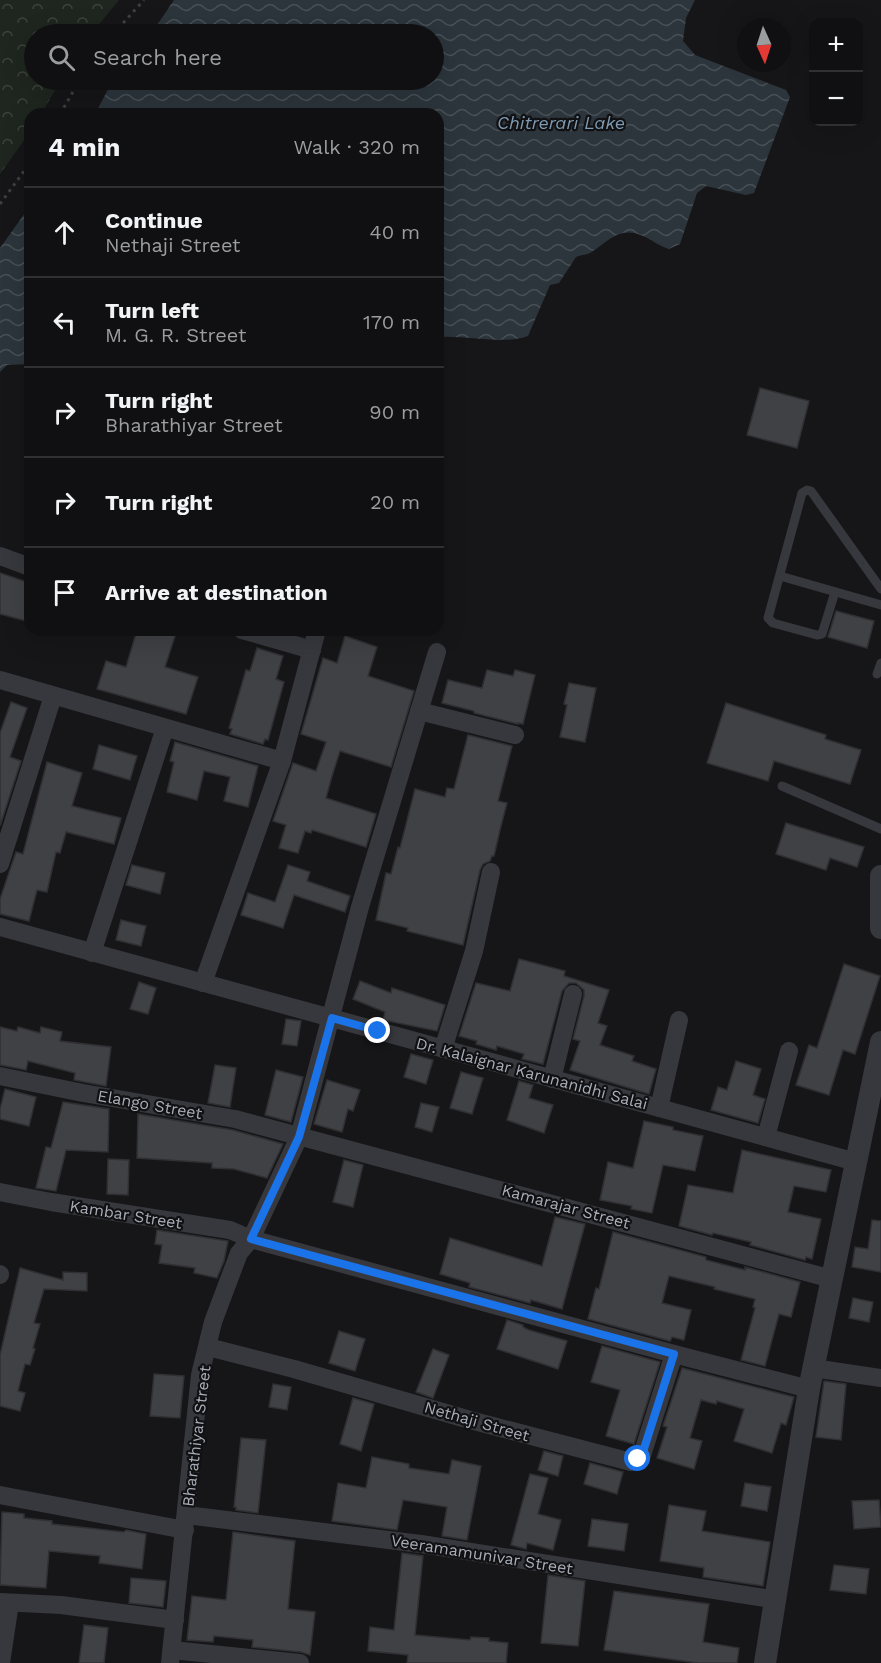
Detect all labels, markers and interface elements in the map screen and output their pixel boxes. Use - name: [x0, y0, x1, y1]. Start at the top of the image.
- north arrow: [737, 18, 791, 72]
- map controls: [809, 18, 863, 126]
- button: +: [809, 18, 863, 72]
- search box: [24, 24, 444, 90]
- icon: search: [45, 41, 78, 74]
- text: Search here: [93, 45, 222, 70]
- button: −: [809, 72, 863, 126]
- water label: Chitrerari Lake: [497, 112, 625, 133]
- text: 4 min: [48, 132, 120, 162]
- text: Walk · 320 m: [293, 135, 420, 159]
- text: Continue: [105, 208, 203, 233]
- icon: ahead: [48, 216, 81, 249]
- text: 40 m: [369, 220, 420, 244]
- text: Nethaji Street: [105, 233, 241, 257]
- text: Turn left: [105, 298, 199, 323]
- icon: left: [48, 306, 81, 339]
- text: 170 m: [363, 310, 420, 334]
- text: M. G. R. Street: [105, 323, 246, 347]
- text: Turn right: [105, 388, 212, 413]
- icon: right: [48, 396, 81, 429]
- text: 90 m: [369, 400, 420, 424]
- text: Bharathiyar Street: [105, 413, 283, 437]
- icon: right: [48, 486, 81, 519]
- text: Turn right: [105, 490, 212, 515]
- text: 20 m: [370, 490, 420, 514]
- icon: arrive: [48, 576, 81, 609]
- text: Arrive at destination: [105, 580, 328, 605]
- route end: [364, 1017, 390, 1043]
- street label: Dr. Kalaignar Karunanidhi Salai: [414, 1033, 650, 1114]
- street label: Elango Street: [96, 1086, 204, 1123]
- street label: Kamarajar Street: [500, 1180, 632, 1233]
- street label: Kambar Street: [68, 1196, 184, 1233]
- street label: Bharathiyar Street: [178, 1364, 215, 1508]
- street label: Nethaji Street: [422, 1397, 532, 1446]
- route start: [624, 1445, 650, 1471]
- street label: Veeramamunivar Street: [390, 1531, 575, 1578]

